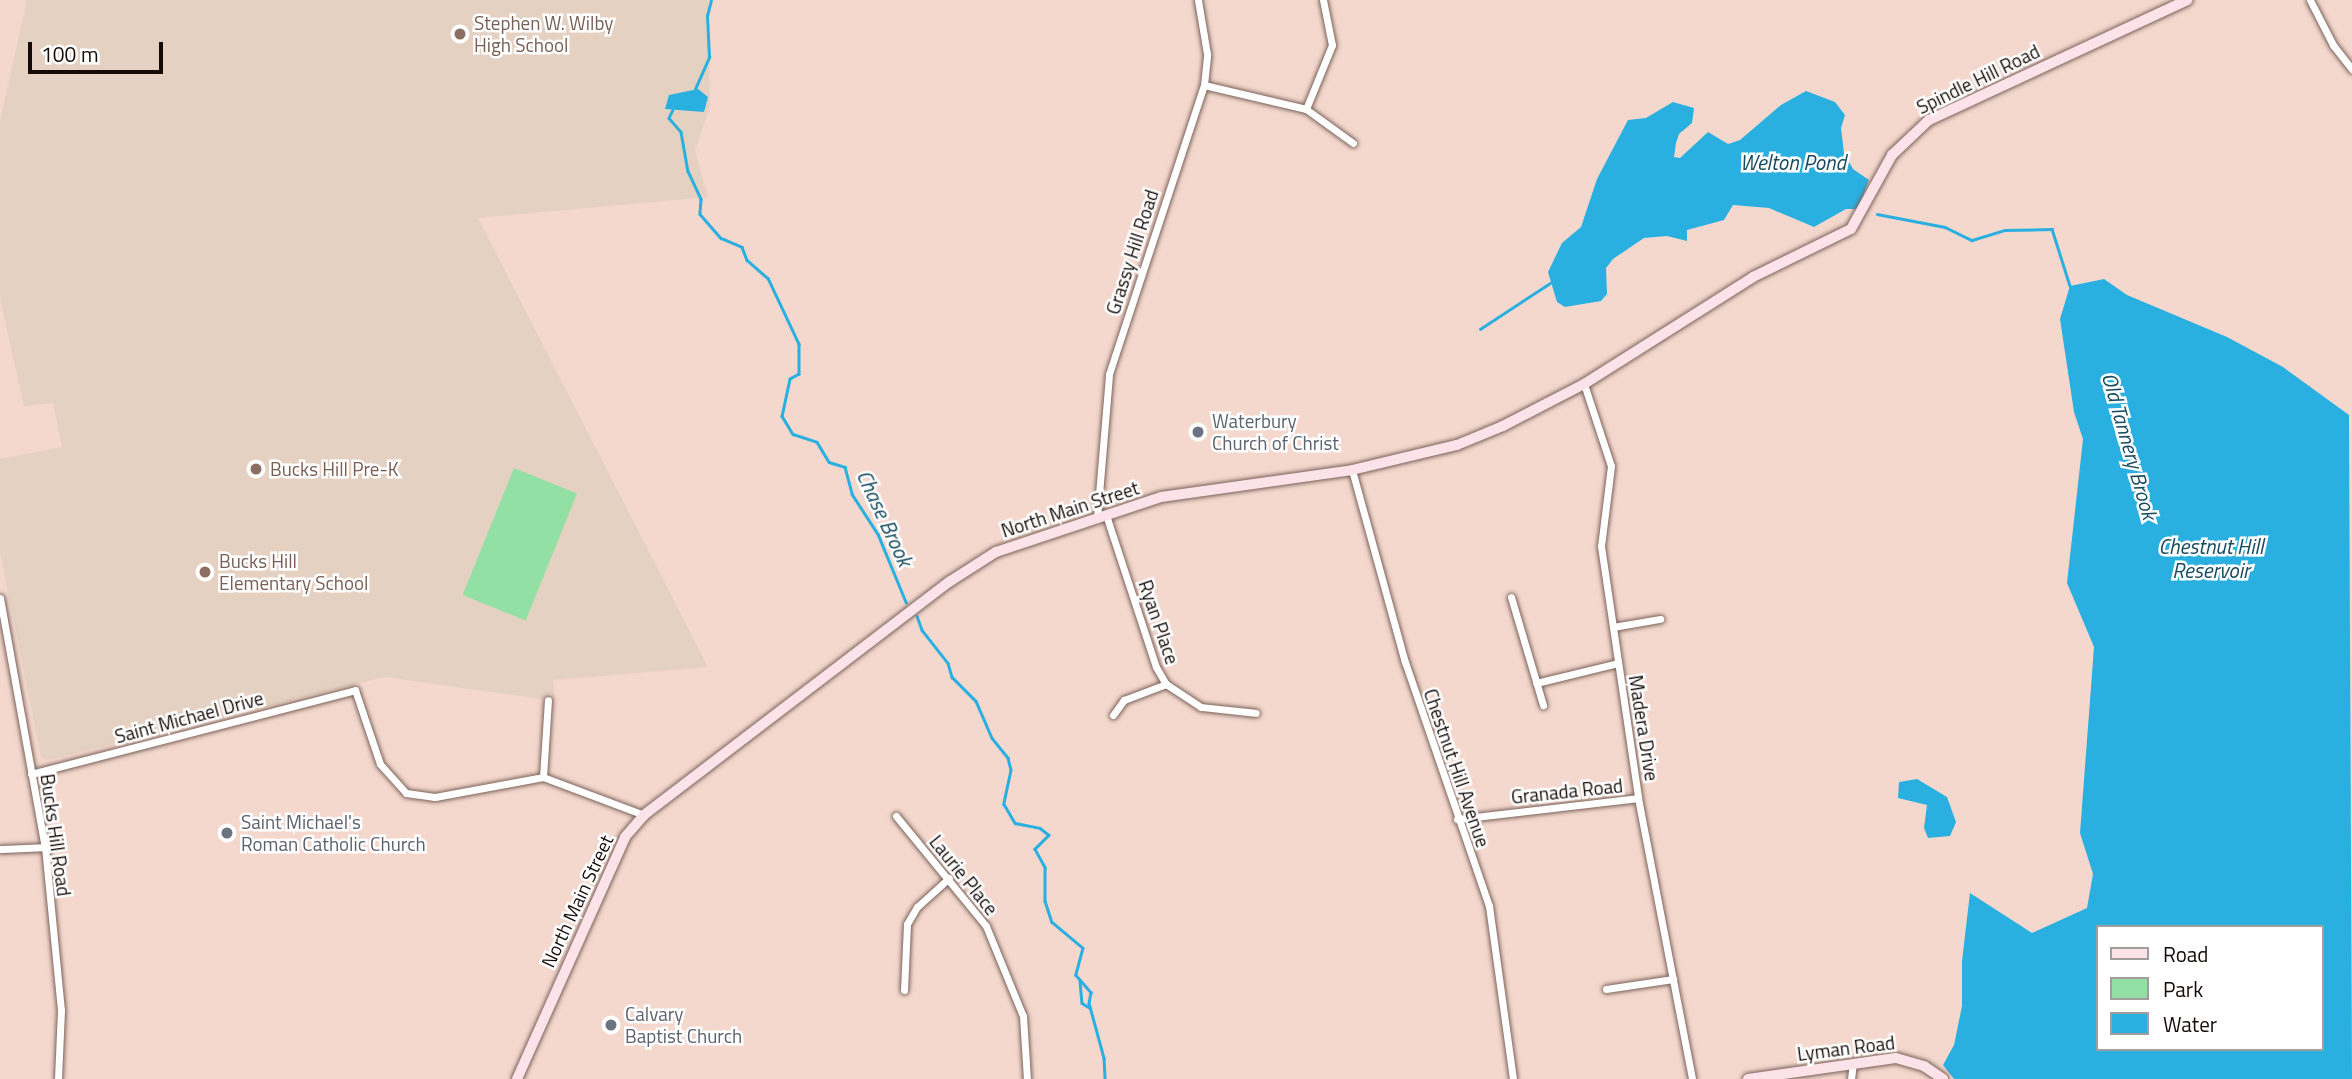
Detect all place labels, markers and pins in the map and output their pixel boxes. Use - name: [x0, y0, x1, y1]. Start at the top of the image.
- place label: Stephen W. Wilby High School: [474, 12, 613, 56]
- marker: Stephen W. Wilby High School: [452, 26, 468, 42]
- place label: Waterbury Church of Christ: [1212, 410, 1339, 454]
- marker: Waterbury Church of Christ: [1190, 424, 1206, 440]
- place label: Bucks Hill Pre-K: [270, 458, 399, 480]
- marker: Bucks Hill Pre-K: [248, 461, 264, 477]
- place label: Bucks Hill Elementary School: [219, 550, 368, 594]
- marker: Bucks Hill Elementary School: [197, 564, 213, 580]
- place label: Saint Michael's Roman Catholic Church: [241, 811, 426, 855]
- marker: Saint Michael's Roman Catholic Church: [219, 825, 235, 841]
- place label: Calvary Baptist Church: [625, 1003, 742, 1047]
- marker: Calvary Baptist Church: [603, 1017, 619, 1033]

